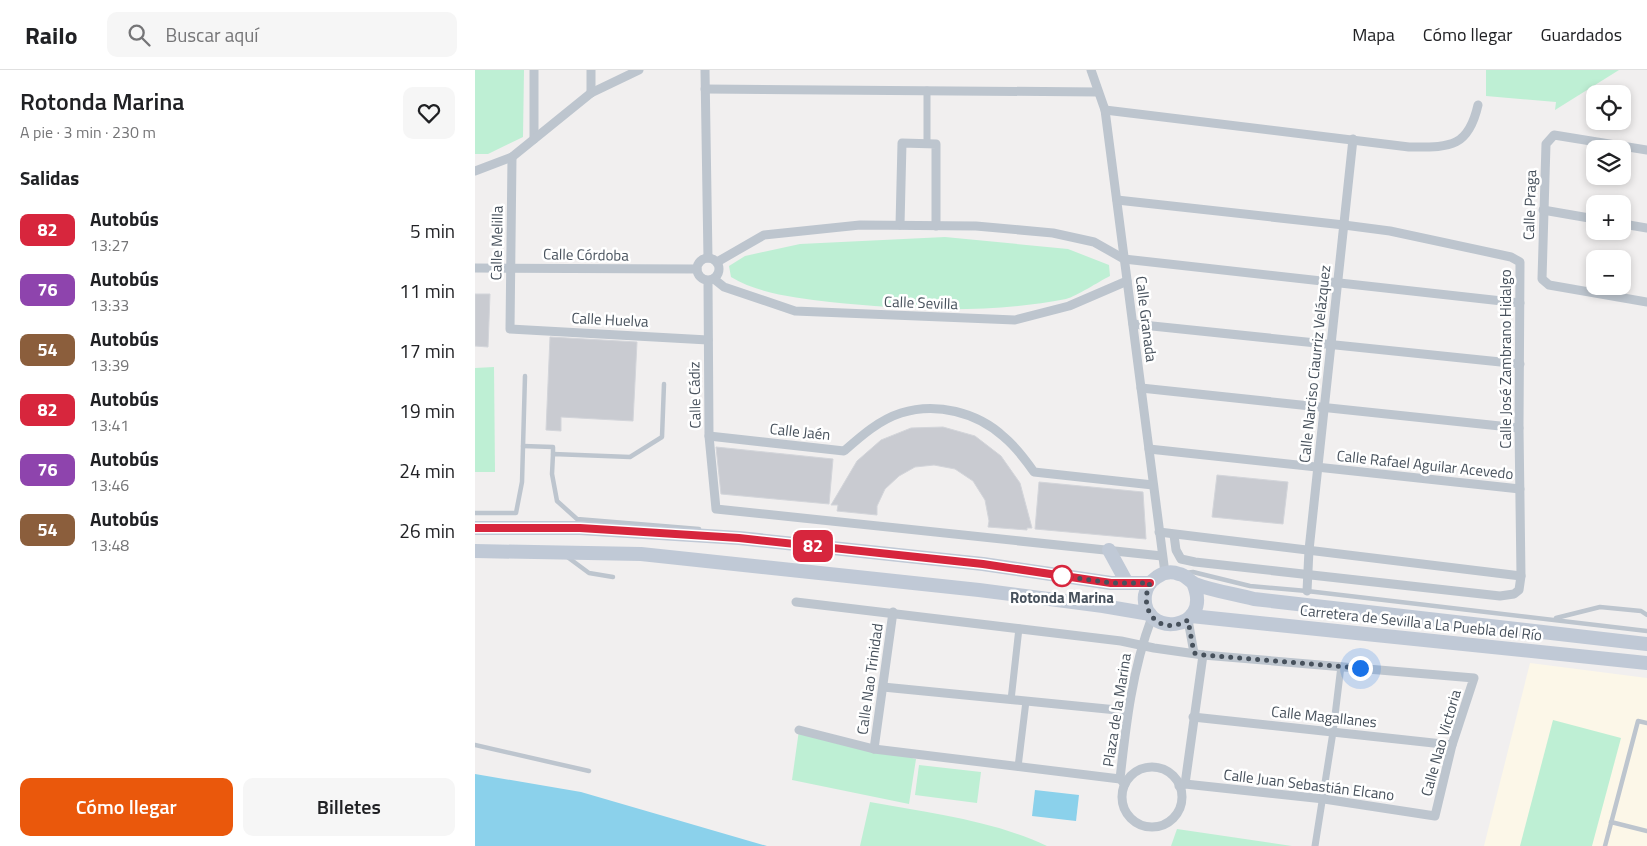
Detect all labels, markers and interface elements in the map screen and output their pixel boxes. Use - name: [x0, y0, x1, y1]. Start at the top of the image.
- search box: [107, 12, 457, 57]
- text: Railo: [25, 17, 77, 53]
- text: Buscar aquí: [165, 20, 258, 49]
- icon: search: [125, 21, 153, 49]
- text: Mapa: [1352, 21, 1395, 48]
- text: Cómo llegar: [1423, 21, 1512, 48]
- text: Guardados: [1540, 21, 1622, 48]
- text: Rotonda Marina: [20, 83, 184, 119]
- map controls: [1586, 85, 1631, 295]
- button: locate: [1586, 85, 1631, 130]
- button: heart: [403, 87, 455, 139]
- text: A pie · 3 min · 230 m: [20, 120, 156, 144]
- button: layers: [1586, 140, 1631, 185]
- text: Salidas: [20, 163, 79, 192]
- street label: Calle Praga: [1517, 169, 1542, 241]
- button: +: [1586, 195, 1631, 240]
- text: Autobús: [90, 204, 159, 233]
- street label: Calle Melilla: [484, 205, 509, 281]
- text: 82: [37, 216, 58, 243]
- text: 5 min: [410, 216, 455, 245]
- text: 13:27: [90, 233, 129, 257]
- street label: Calle Córdoba: [543, 242, 630, 267]
- button: −: [1586, 250, 1631, 295]
- text: Autobús: [90, 264, 159, 293]
- street label: Calle Narciso Ciaurriz Velázquez: [1293, 264, 1336, 464]
- street label: Calle José Zambrano Hidalgo: [1494, 269, 1517, 449]
- street label: Calle Granada: [1130, 275, 1163, 364]
- text: 76: [37, 276, 58, 303]
- text: 11 min: [399, 276, 455, 305]
- street label: Calle Sevilla: [884, 290, 959, 315]
- text: 13:33: [90, 293, 129, 317]
- street label: Calle Huelva: [571, 306, 650, 333]
- text: Autobús: [90, 324, 159, 353]
- text: 54: [37, 336, 58, 363]
- text: 17 min: [399, 336, 455, 365]
- text: 13:39: [90, 353, 129, 377]
- street label: Calle Cádiz: [682, 361, 707, 429]
- text: Autobús: [90, 384, 159, 413]
- text: 82: [37, 396, 58, 423]
- text: 19 min: [399, 396, 455, 425]
- text: 13:41: [90, 413, 129, 437]
- street label: Calle Jaén: [769, 417, 832, 446]
- text: Autobús: [90, 444, 159, 473]
- street label: Calle Rafael Aguilar Acevedo: [1336, 444, 1515, 485]
- text: 76: [37, 456, 58, 483]
- text: 24 min: [399, 456, 455, 485]
- text: 13:46: [90, 473, 129, 497]
- text: Autobús: [90, 504, 159, 533]
- text: 54: [37, 516, 58, 543]
- text: 26 min: [399, 516, 455, 545]
- line badge: 82: [791, 530, 835, 562]
- text: 82: [803, 532, 823, 559]
- text: 13:48: [90, 533, 129, 557]
- marker: Rotonda Marina: [1051, 565, 1073, 587]
- place label: Rotonda Marina: [1010, 586, 1114, 609]
- street label: Carretera de Sevilla a La Puebla del Río: [1299, 598, 1543, 647]
- street label: Calle Nao Trinidad: [850, 622, 889, 736]
- street label: Plaza de la Marina: [1096, 651, 1137, 768]
- your location: [1348, 656, 1373, 681]
- street label: Calle Nao Victoria: [1414, 686, 1467, 799]
- street label: Calle Magallanes: [1270, 700, 1378, 733]
- street label: Calle Juan Sebastián Elcano: [1222, 763, 1396, 806]
- button: Cómo llegar: [20, 778, 233, 836]
- button: Billetes: [243, 778, 455, 836]

